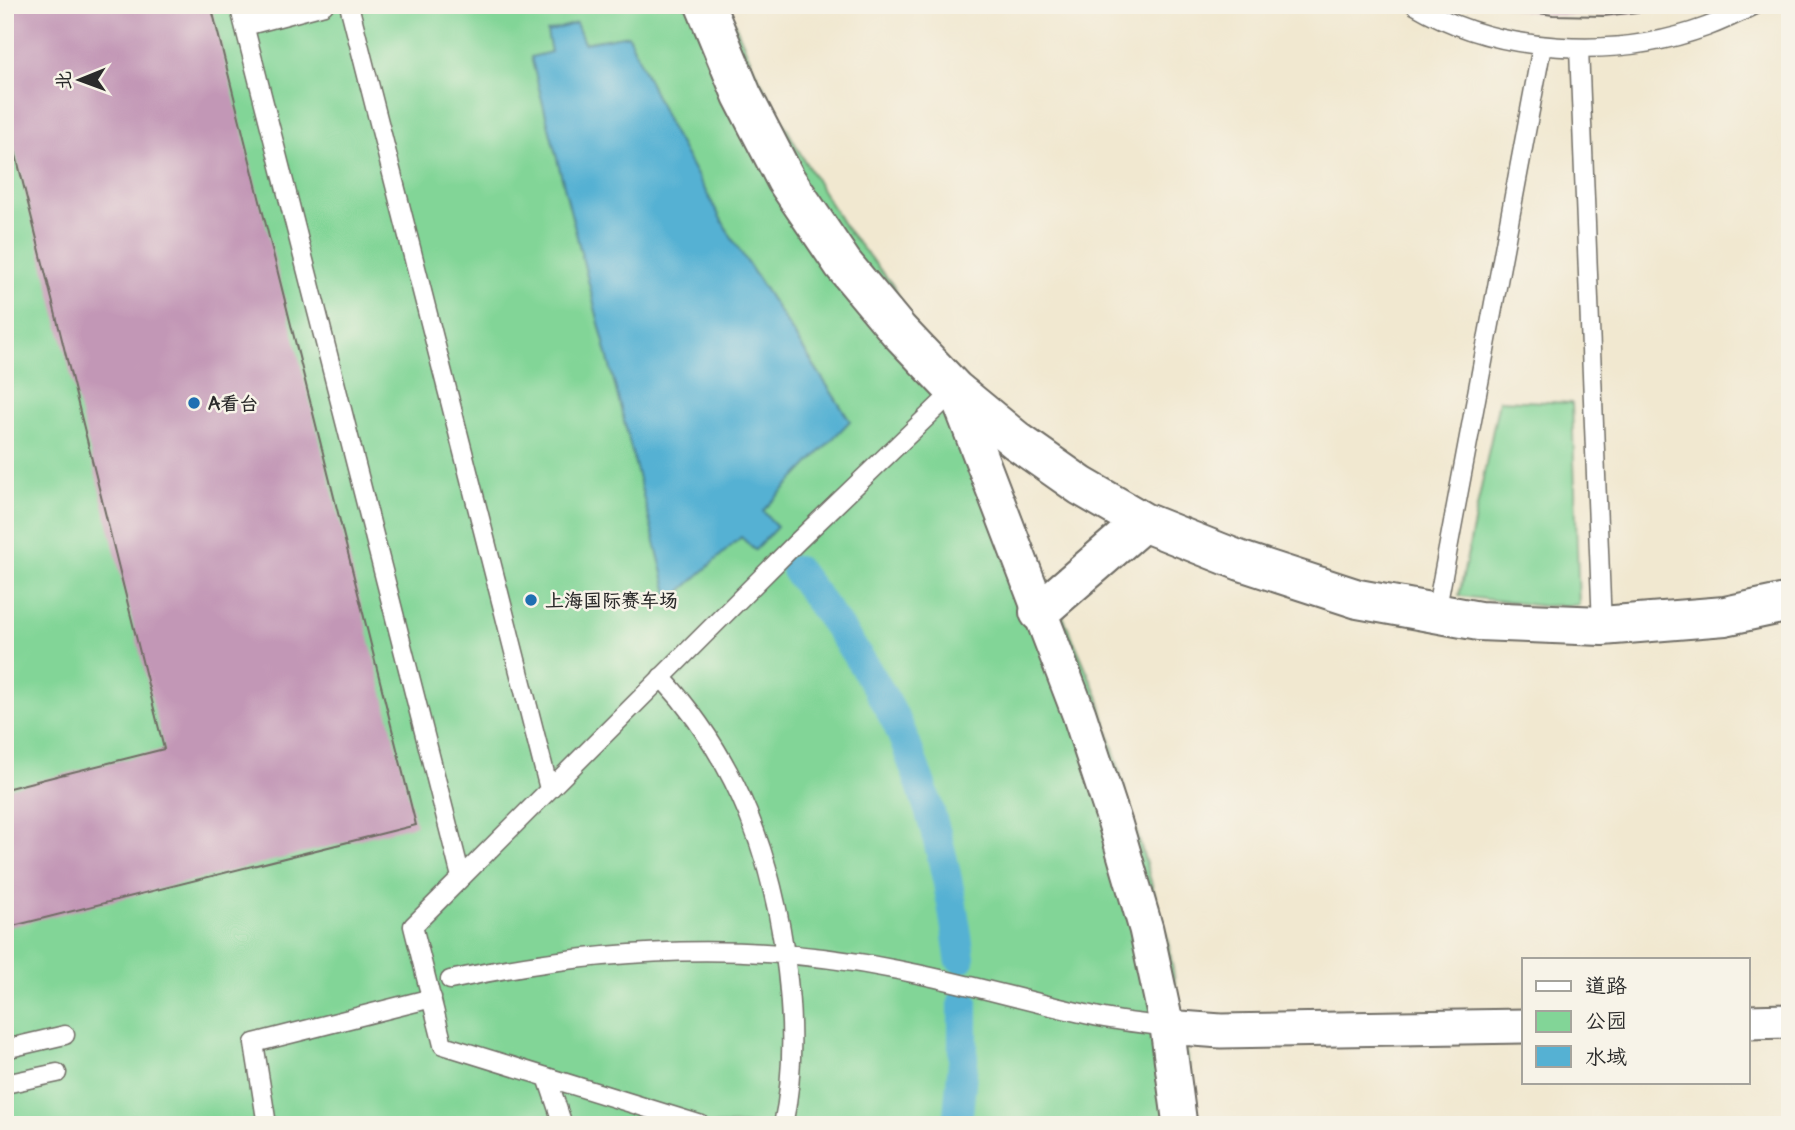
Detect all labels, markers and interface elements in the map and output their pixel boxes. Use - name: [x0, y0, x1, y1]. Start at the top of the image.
- north arrow: [46, 46, 116, 116]
- text: 北: [51, 71, 78, 90]
- place label: A看台: [208, 391, 258, 418]
- marker: A看台: [186, 395, 202, 411]
- place label: 上海国际赛车场: [545, 588, 678, 615]
- marker: 上海国际赛车场: [523, 592, 539, 608]
- legend: [1522, 958, 1750, 1084]
- text: 道路: [1585, 972, 1627, 1001]
- text: 公园: [1585, 1007, 1627, 1036]
- text: 水域: [1585, 1043, 1627, 1072]

